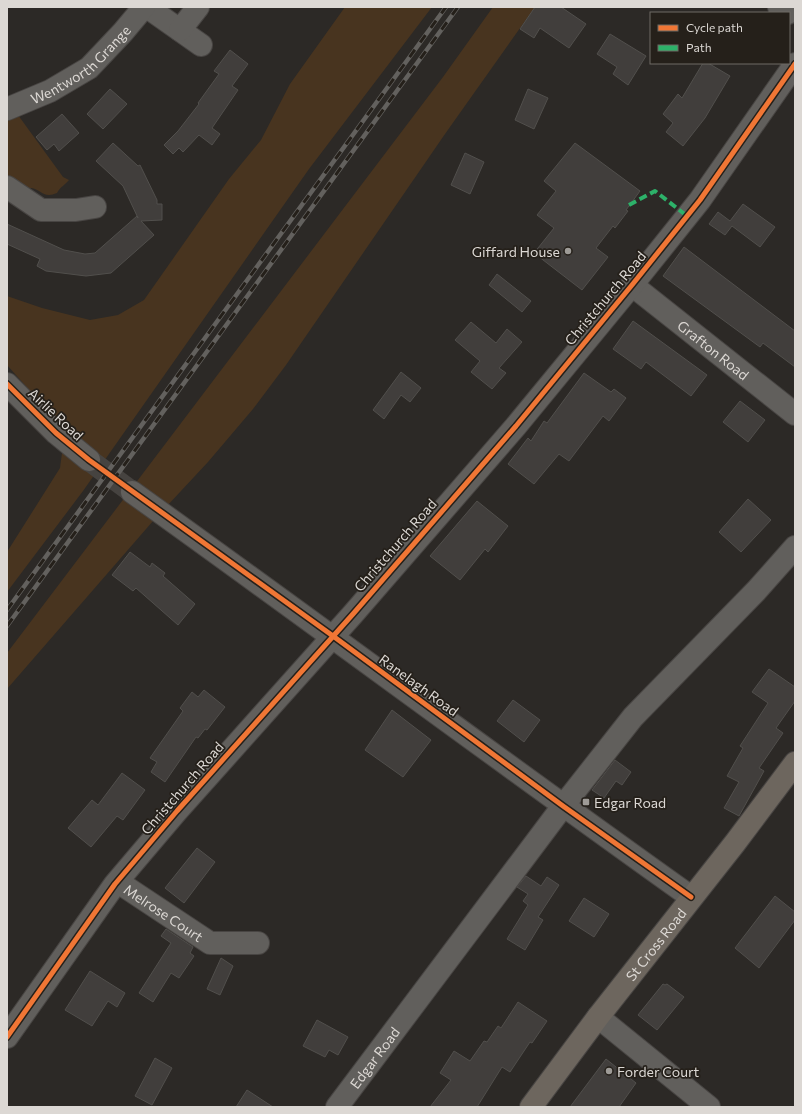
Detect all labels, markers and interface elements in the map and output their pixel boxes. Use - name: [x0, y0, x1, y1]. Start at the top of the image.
- legend: [650, 12, 790, 64]
- text: Cycle path: [686, 20, 743, 34]
- street label: Wentworth Grange: [28, 22, 134, 107]
- text: Path: [686, 40, 712, 54]
- place label: Giffard House: [472, 243, 560, 260]
- marker: Giffard House: [563, 246, 573, 256]
- street label: Christchurch Road: [561, 248, 649, 348]
- street label: Grafton Road: [675, 316, 753, 383]
- street label: Airlie Road: [25, 384, 87, 444]
- street label: Christchurch Road: [350, 495, 440, 595]
- street label: Ranelagh Road: [376, 651, 462, 719]
- street label: Christchurch Road: [137, 738, 227, 838]
- place label: Edgar Road: [594, 794, 666, 811]
- marker: Edgar Road: [581, 797, 591, 807]
- street label: Melrose Court: [121, 880, 207, 945]
- street label: St Cross Road: [622, 904, 689, 984]
- street label: Edgar Road: [346, 1023, 403, 1091]
- place label: Forder Court: [617, 1063, 700, 1080]
- marker: Forder Court: [604, 1066, 614, 1076]

